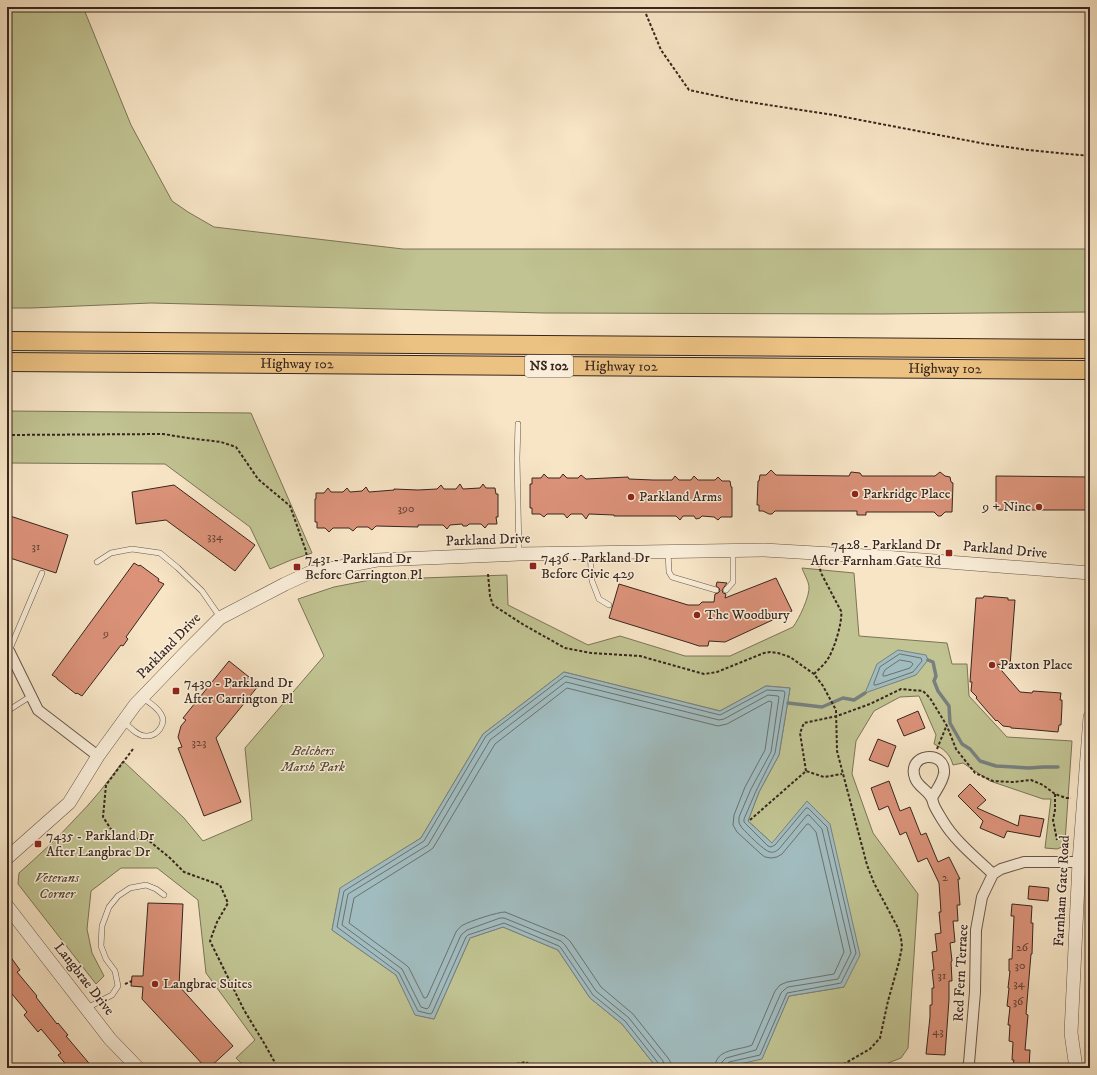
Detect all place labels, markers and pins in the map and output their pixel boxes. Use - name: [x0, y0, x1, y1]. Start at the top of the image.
- place label: Parkridge Place: [863, 485, 951, 503]
- place label: Parkland Arms: [639, 488, 722, 506]
- marker: Parkridge Place: [850, 489, 860, 499]
- marker: Parkland Arms: [626, 492, 636, 502]
- place label: 9 + Nine: [981, 498, 1031, 516]
- marker: 9 + Nine: [1034, 502, 1044, 512]
- place label: 7428 - Parkland Dr After Farnham Gate Rd: [810, 536, 942, 570]
- marker: 7428 - Parkland Dr After Farnham Gate Rd: [944, 548, 954, 558]
- place label: 7436 - Parkland Dr Before Civic 429: [541, 549, 650, 583]
- place label: 7431 - Parkland Dr Before Carrington Pl: [305, 550, 423, 584]
- marker: 7436 - Parkland Dr Before Civic 429: [528, 561, 538, 571]
- marker: 7431 - Parkland Dr Before Carrington Pl: [292, 562, 302, 572]
- place label: The Woodbury: [705, 606, 790, 624]
- marker: The Woodbury: [692, 610, 702, 620]
- place label: Paxton Place: [1000, 656, 1073, 674]
- marker: Paxton Place: [987, 660, 997, 670]
- place label: 7430 - Parkland Dr After Carrington Pl: [184, 674, 294, 708]
- marker: 7430 - Parkland Dr After Carrington Pl: [171, 686, 181, 696]
- place label: 7435 - Parkland Dr After Langbrae Dr: [46, 827, 155, 861]
- marker: 7435 - Parkland Dr After Langbrae Dr: [33, 839, 43, 849]
- place label: Langbrae Suites: [163, 975, 253, 993]
- marker: Langbrae Suites: [150, 979, 160, 989]

